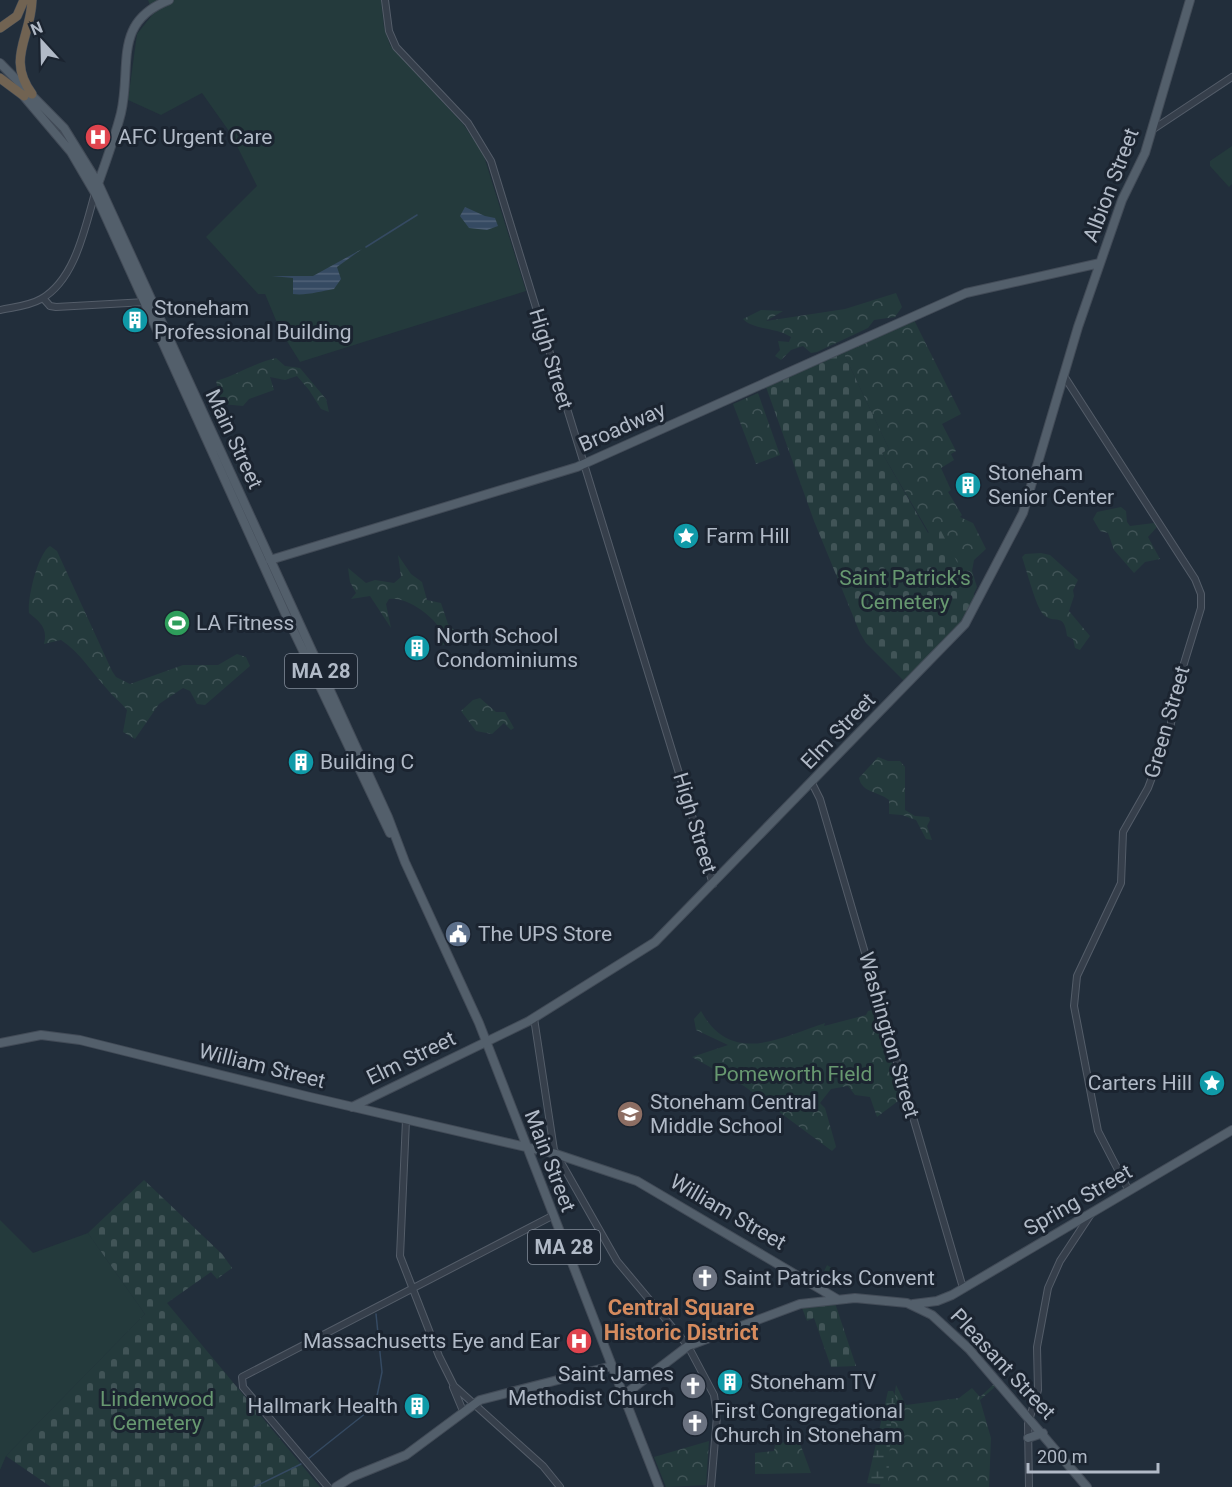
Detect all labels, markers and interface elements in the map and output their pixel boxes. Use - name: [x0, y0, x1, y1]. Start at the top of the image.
- north arrow: [12, 12, 72, 72]
- text: N: [28, 18, 45, 39]
- hospital icon: AFC Urgent Care: [83, 122, 113, 152]
- place label: AFC Urgent Care: [118, 125, 272, 149]
- street label: Albion Street: [1078, 125, 1144, 245]
- place label: Stoneham Professional Building: [154, 296, 352, 344]
- building icon: Stoneham Professional Building: [120, 305, 150, 335]
- street label: High Street: [524, 306, 578, 412]
- street label: Main Street: [200, 385, 268, 493]
- street label: Broadway: [575, 397, 669, 457]
- place label: Stoneham Senior Center: [988, 461, 1114, 509]
- building icon: Stoneham Senior Center: [953, 470, 983, 500]
- place icon: Farm Hill: [671, 521, 701, 551]
- place label: Farm Hill: [706, 524, 790, 548]
- park label: Saint Patrick's Cemetery: [839, 566, 971, 614]
- sports icon: LA Fitness: [162, 608, 192, 638]
- place label: LA Fitness: [196, 611, 294, 635]
- place label: North School Condominiums: [436, 624, 578, 672]
- building icon: North School Condominiums: [402, 633, 432, 663]
- road number: MA 28: [285, 654, 357, 688]
- street label: Green Street: [1140, 663, 1195, 781]
- street label: Elm Street: [796, 688, 880, 774]
- building icon: Building C: [286, 747, 316, 777]
- place label: Building C: [320, 750, 414, 774]
- street label: High Street: [668, 770, 722, 876]
- public building icon: The UPS Store: [443, 919, 473, 949]
- place label: The UPS Store: [478, 922, 612, 946]
- street label: Washington Street: [854, 949, 924, 1121]
- street label: Elm Street: [363, 1026, 460, 1090]
- street label: William Street: [196, 1039, 328, 1093]
- park label: Pomeworth Field: [714, 1062, 872, 1086]
- place icon: Carters Hill: [1197, 1068, 1227, 1098]
- place label: Carters Hill: [1088, 1071, 1192, 1095]
- place label: Stoneham Central Middle School: [650, 1090, 817, 1138]
- school or university icon: Stoneham Central Middle School: [615, 1099, 645, 1129]
- street label: Main Street: [520, 1107, 580, 1215]
- street label: Spring Street: [1020, 1159, 1136, 1241]
- street label: William Street: [666, 1169, 790, 1255]
- road number: MA 28: [528, 1230, 600, 1264]
- church icon: Saint Patricks Convent: [690, 1263, 720, 1293]
- place label: Saint Patricks Convent: [724, 1266, 935, 1290]
- district label: Central Square Historic District: [604, 1295, 759, 1345]
- street label: Pleasant Street: [946, 1304, 1060, 1424]
- hospital icon: Massachusetts Eye and Ear: [564, 1326, 594, 1356]
- place label: Massachusetts Eye and Ear: [303, 1329, 560, 1353]
- place label: Saint James Methodist Church: [508, 1362, 674, 1410]
- building icon: Stoneham TV: [715, 1367, 745, 1397]
- place label: Stoneham TV: [750, 1370, 877, 1394]
- church icon: Saint James Methodist Church: [678, 1371, 708, 1401]
- park label: Lindenwood Cemetery: [100, 1387, 214, 1435]
- building icon: Hallmark Health: [402, 1391, 432, 1421]
- place label: Hallmark Health: [247, 1394, 398, 1418]
- place label: First Congregational Church in Stoneham: [714, 1399, 903, 1447]
- church icon: First Congregational Church in Stoneham: [680, 1408, 710, 1438]
- scale bar: [1028, 1436, 1158, 1474]
- text: 200 m: [1037, 1446, 1088, 1467]

